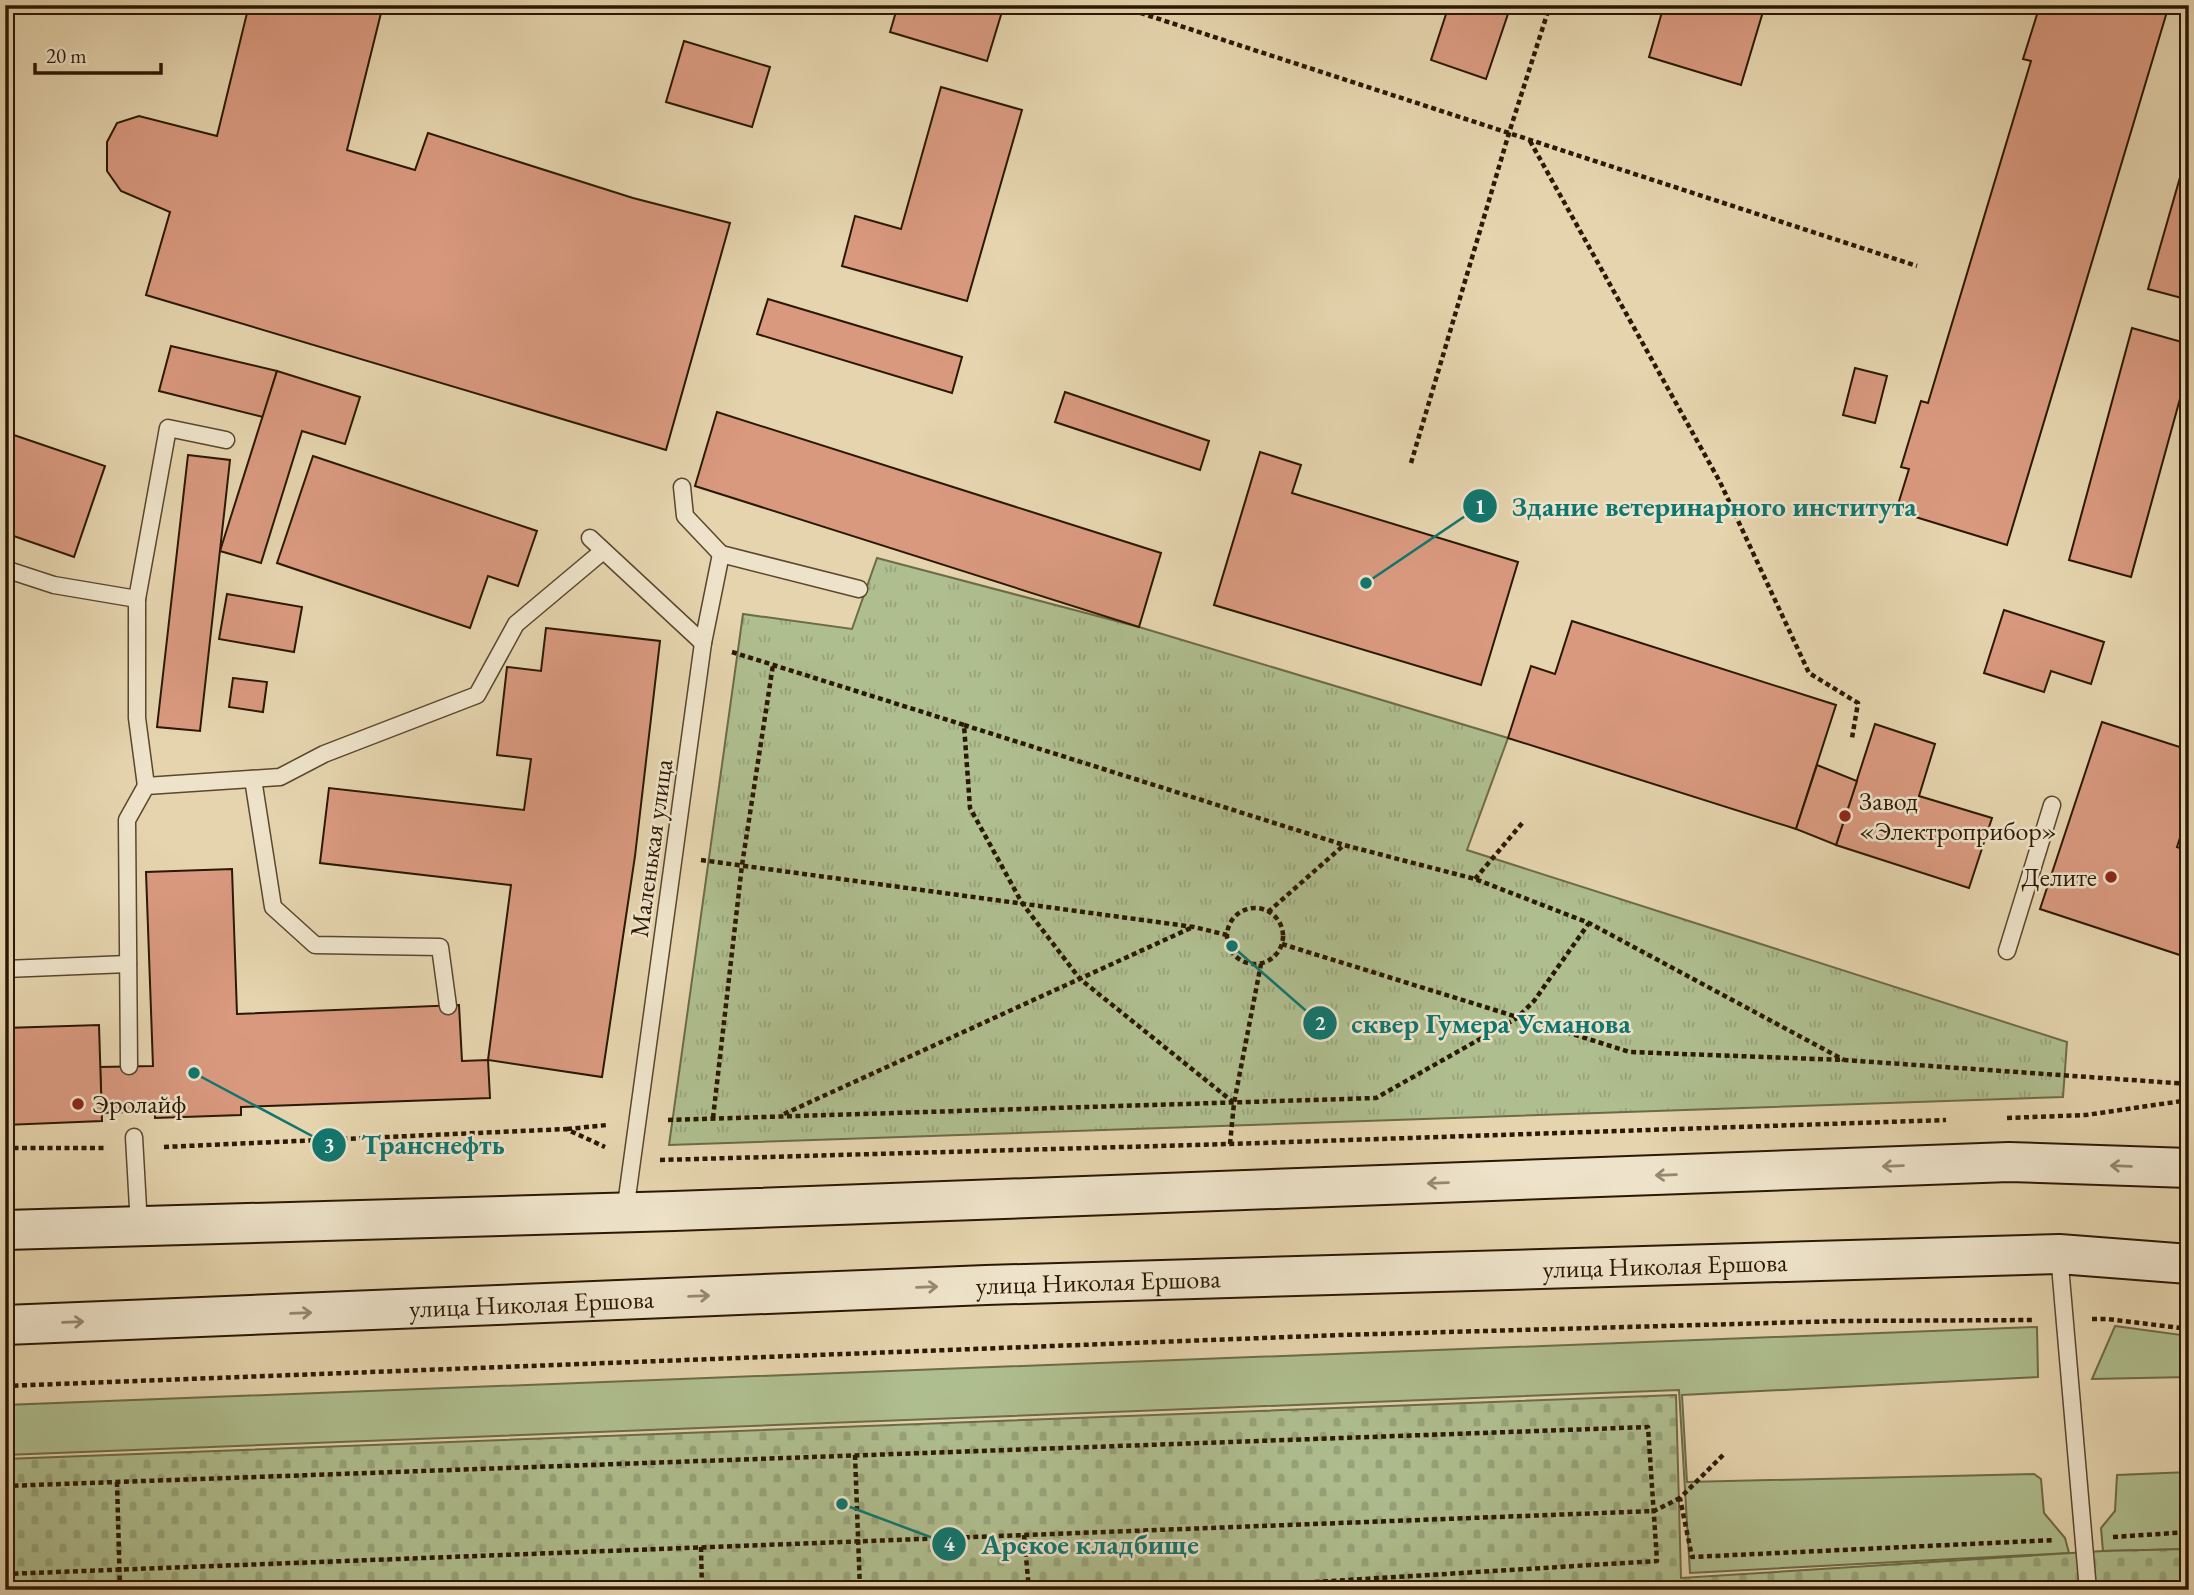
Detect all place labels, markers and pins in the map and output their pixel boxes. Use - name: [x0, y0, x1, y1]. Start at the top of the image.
- callout: Здание ветеринарного института: [1462, 482, 1930, 531]
- place label: Завод «Электроприбор»: [1859, 784, 2057, 848]
- marker: Завод «Электроприбор»: [1837, 808, 1853, 824]
- place label: Делите: [2021, 860, 2097, 894]
- marker: Делите: [2103, 869, 2119, 885]
- callout: сквер Гумера Усманова: [1302, 999, 1644, 1048]
- place label: Эролайф: [92, 1087, 186, 1121]
- marker: Эролайф: [70, 1096, 86, 1112]
- callout: Транснефть: [312, 1120, 518, 1169]
- callout: Арское кладбище: [932, 1519, 1212, 1568]

